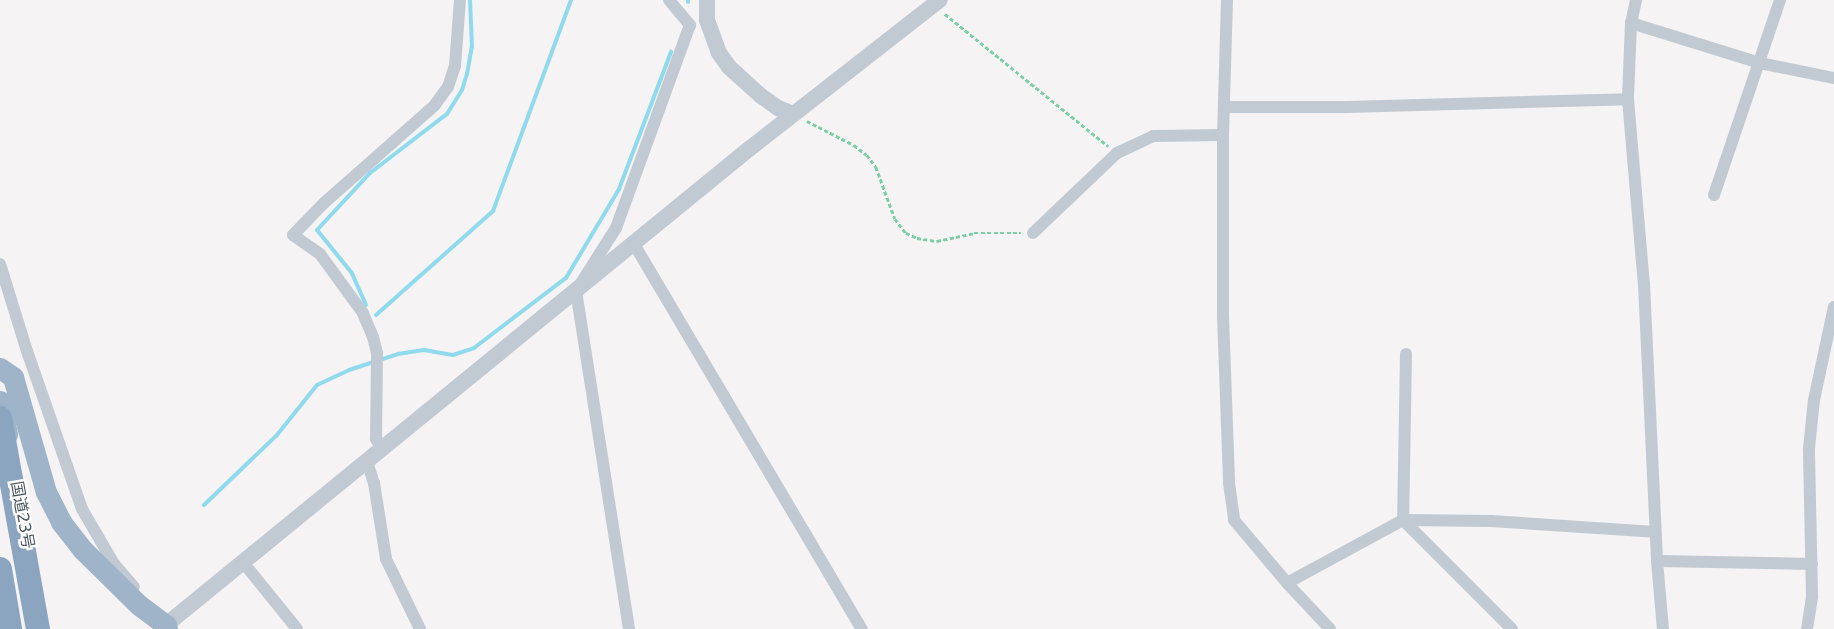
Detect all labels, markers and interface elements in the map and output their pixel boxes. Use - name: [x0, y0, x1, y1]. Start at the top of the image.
- street label: 国道23号: [7, 480, 37, 550]

